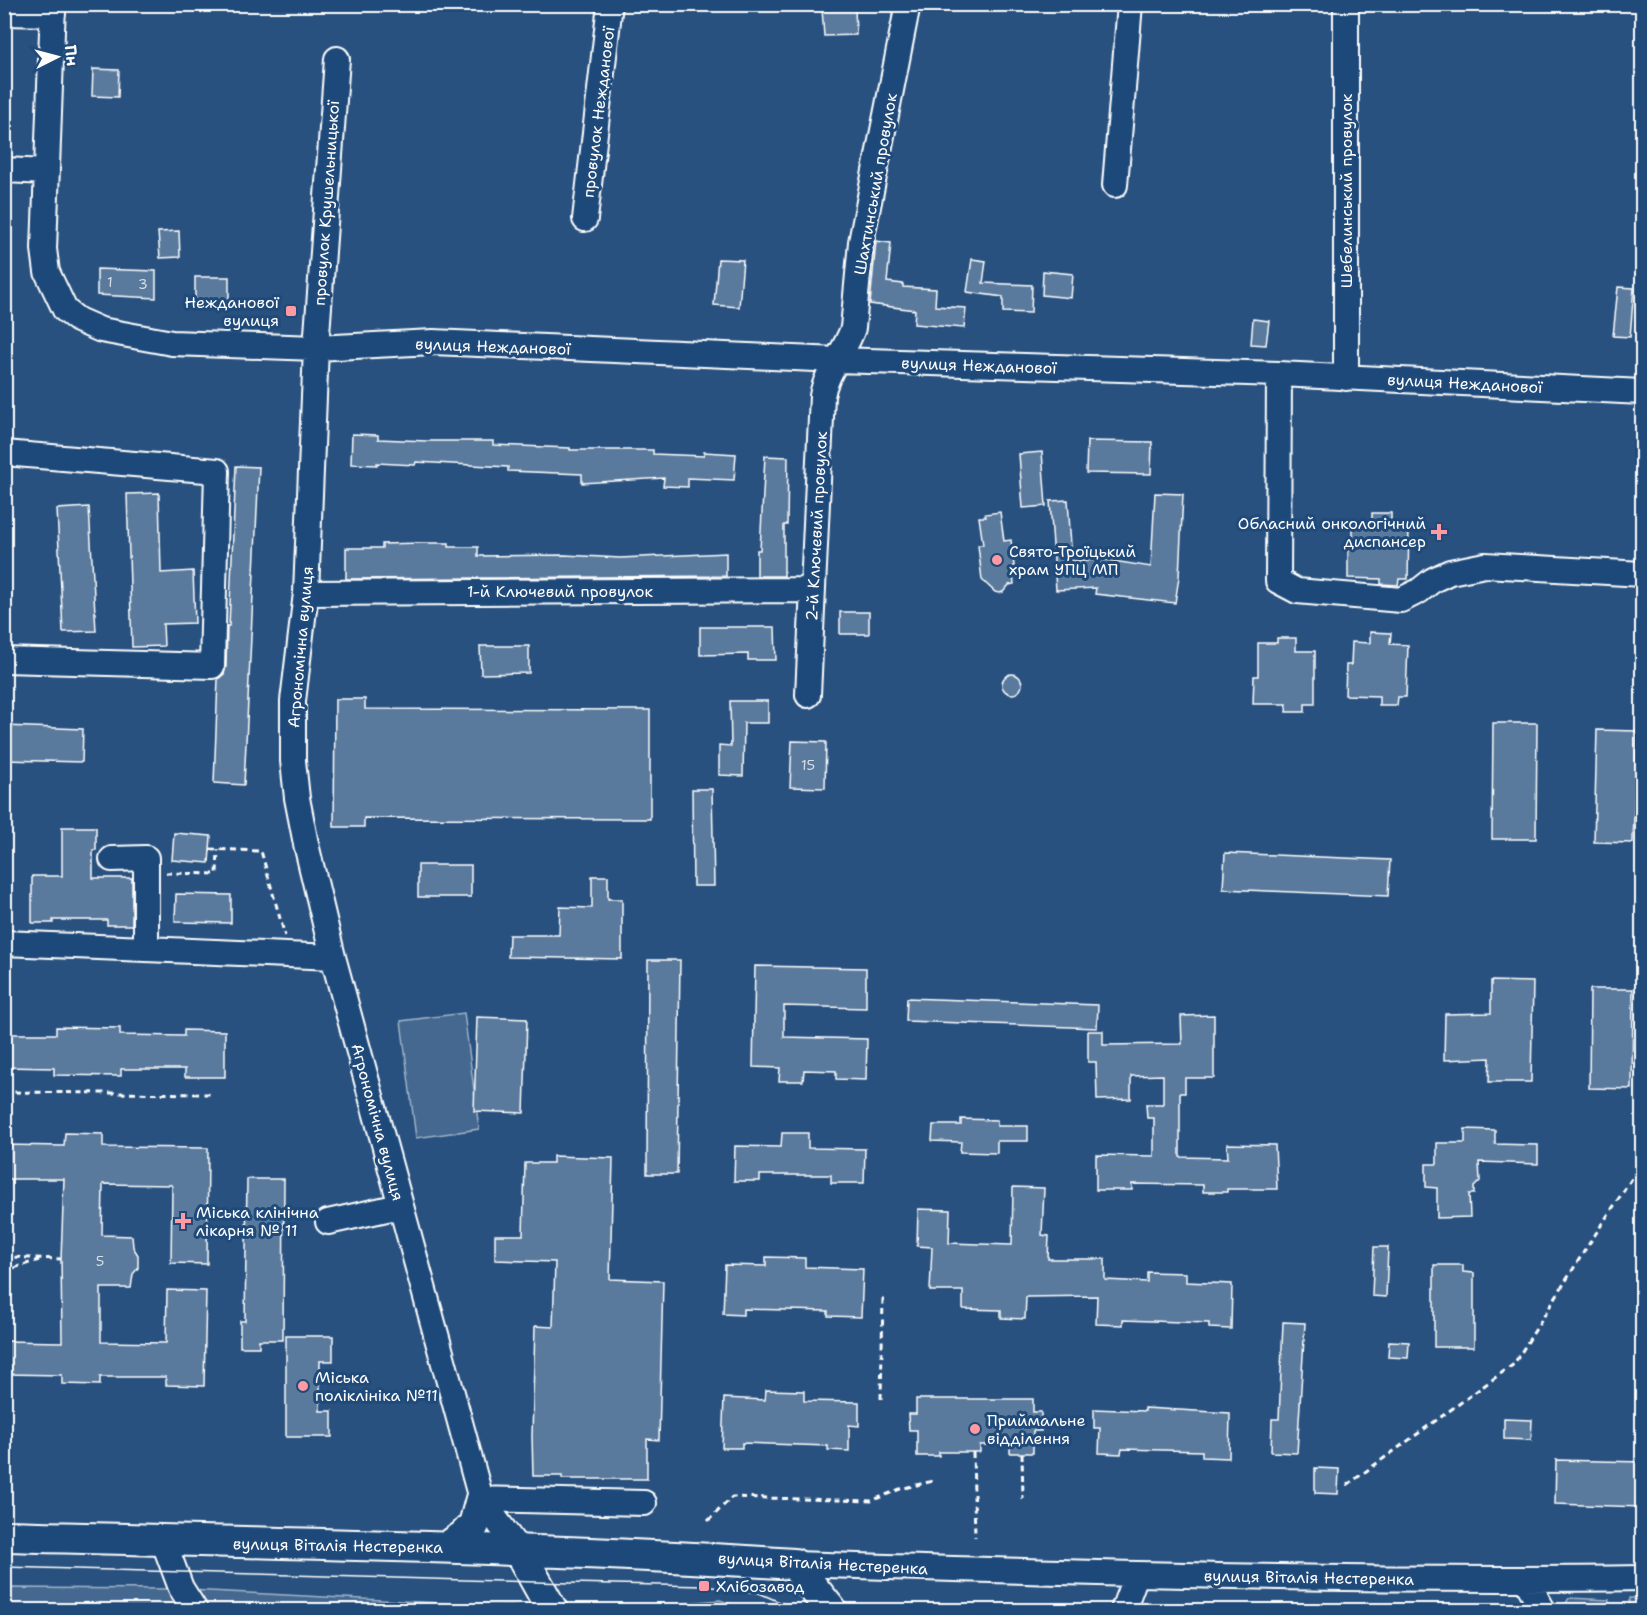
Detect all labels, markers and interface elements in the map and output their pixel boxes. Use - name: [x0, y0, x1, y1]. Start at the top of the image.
- street label: провулок Нежданової: [578, 25, 619, 199]
- north arrow: [27, 27, 87, 87]
- text: Пн: [60, 44, 83, 67]
- street label: Шахтинський провулок: [849, 91, 902, 277]
- street label: Шебелинський провулок: [1336, 93, 1357, 288]
- street label: провулок Крушельницької: [309, 99, 344, 306]
- house number: 1: [107, 273, 113, 291]
- house number: 3: [138, 275, 148, 293]
- place label: Нежданової вулиця: [185, 292, 279, 331]
- marker: Нежданової вулиця: [284, 304, 298, 318]
- street label: вулиця Нежданової: [415, 333, 572, 360]
- street label: вулиця Нежданової: [901, 352, 1058, 379]
- street label: вулиця Нежданової: [1387, 369, 1544, 398]
- street label: 2-й Ключевий провулок: [801, 430, 832, 621]
- place label: Обласний онкологічний диспансер: [1238, 513, 1426, 552]
- marker: Обласний онкологічний диспансер: [1430, 523, 1448, 541]
- place label: Свято-Троїцький храм УПЦ МП: [1009, 541, 1136, 580]
- marker: Свято-Троїцький храм УПЦ МП: [990, 553, 1004, 567]
- street label: Агрономічна вулиця: [283, 565, 318, 729]
- street label: 1-й Ключевий провулок: [467, 581, 654, 602]
- house number: 15: [801, 756, 815, 774]
- street label: Агрономічна вулиця: [346, 1041, 409, 1203]
- place label: Міська клінічна лікарня № 11: [196, 1202, 319, 1241]
- marker: Міська клінічна лікарня № 11: [174, 1212, 192, 1230]
- house number: 5: [96, 1252, 104, 1270]
- place label: Міська поліклініка №11: [315, 1367, 438, 1406]
- marker: Міська поліклініка №11: [296, 1379, 310, 1393]
- place label: Приймальне відділення: [987, 1410, 1085, 1449]
- marker: Приймальне відділення: [968, 1422, 982, 1436]
- street label: вулиця Віталія Нестеренка: [233, 1533, 443, 1558]
- street label: вулиця Віталія Нестеренка: [717, 1548, 929, 1579]
- street label: вулиця Віталія Нестеренка: [1204, 1565, 1414, 1590]
- place label: Хлібозавод: [716, 1576, 804, 1597]
- marker: Хлібозавод: [697, 1579, 711, 1593]

